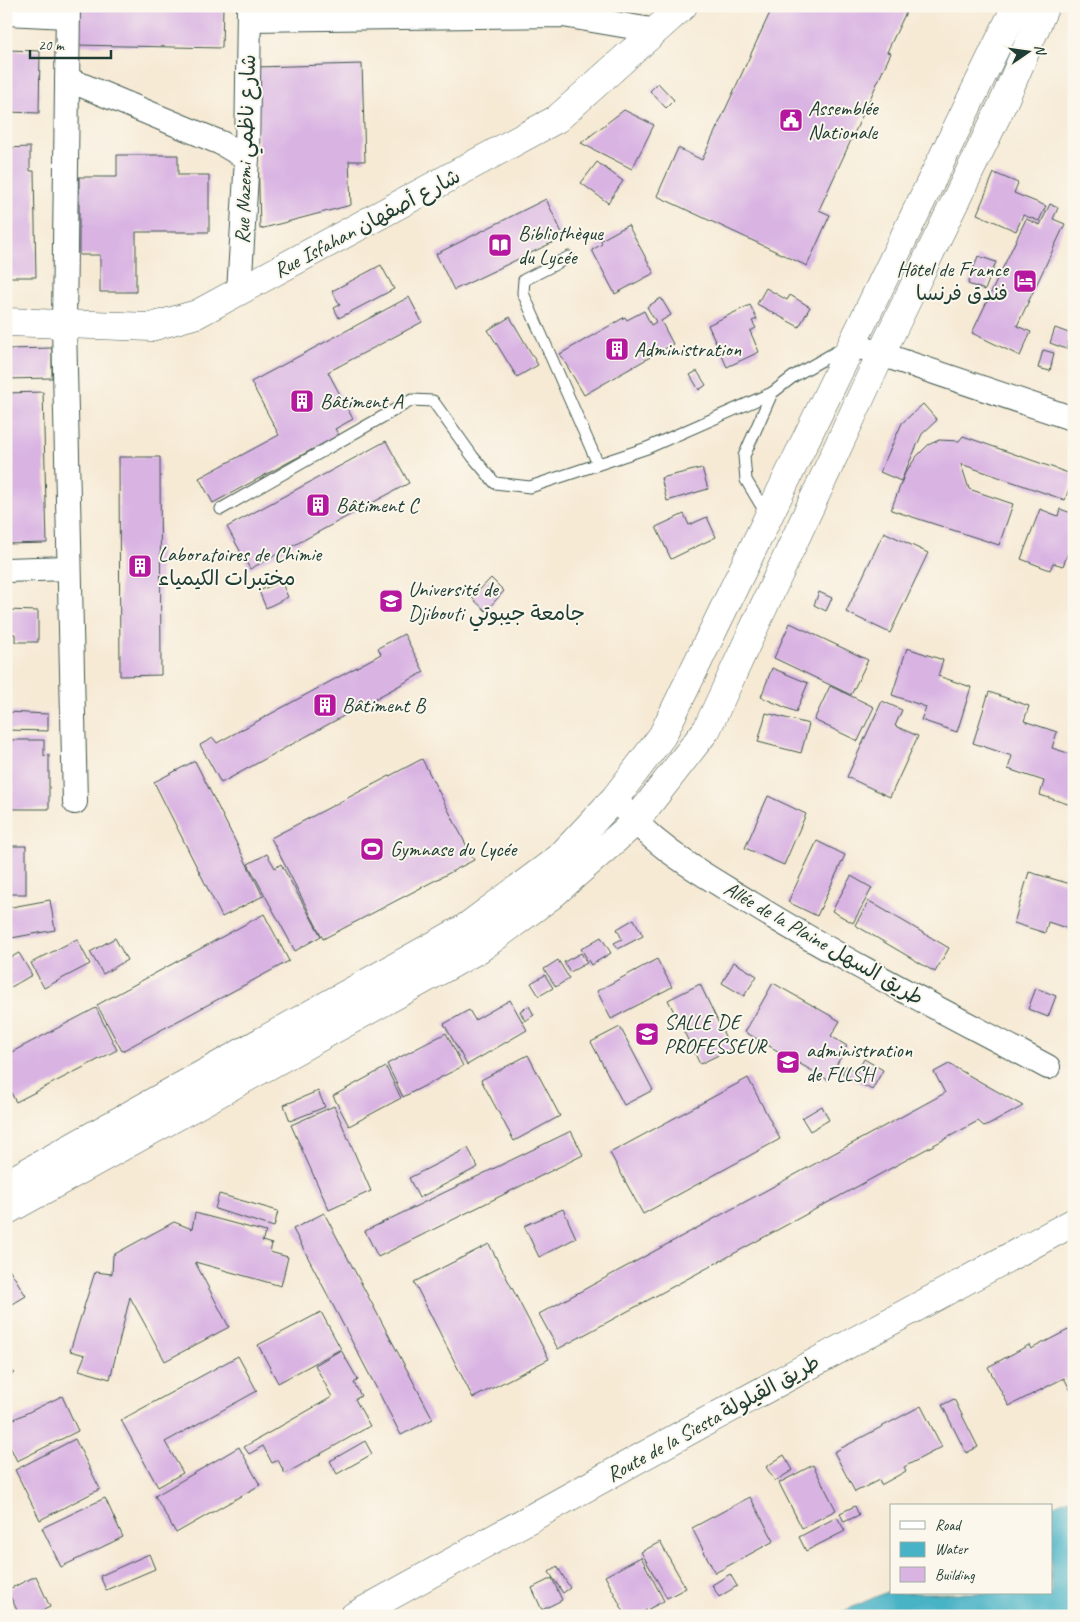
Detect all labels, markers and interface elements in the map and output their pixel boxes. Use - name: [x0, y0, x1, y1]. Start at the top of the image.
- scale bar: [30, 28, 111, 60]
- north arrow: [1002, 28, 1052, 78]
- text: 20 m: [38, 36, 65, 55]
- text: N: [1031, 43, 1050, 58]
- street label: Rue Nazemi شارع ناظمي: [229, 54, 267, 244]
- place label: Assemblée Nationale: [808, 95, 880, 145]
- public building icon: Assemblée Nationale: [778, 107, 804, 133]
- street label: Rue Isfahan شارع أصفهان: [269, 163, 466, 285]
- place label: Bibliothèque du Lycée: [518, 220, 604, 270]
- library icon: Bibliothèque du Lycée: [487, 232, 513, 258]
- place label: Hôtel de France فندق فرنسا: [897, 256, 1010, 306]
- hotel icon: Hôtel de France فندق فرنسا: [1012, 268, 1038, 294]
- building icon: Administration: [604, 336, 630, 362]
- place label: Administration: [634, 336, 742, 362]
- building icon: Bâtiment A: [289, 388, 315, 414]
- place label: Bâtiment A: [320, 388, 404, 414]
- building icon: Bâtiment C: [305, 492, 331, 518]
- place label: Bâtiment C: [336, 492, 420, 518]
- place label: Laboratoires de Chimie مختبرات الكيمياء: [158, 541, 323, 591]
- building icon: Laboratoires de Chimie مختبرات الكيمياء: [127, 553, 153, 579]
- place label: Université de Djibouti جامعة جيبوتي: [408, 576, 585, 632]
- school or university icon: Université de Djibouti جامعة جيبوتي: [378, 588, 404, 614]
- building icon: Bâtiment B: [312, 692, 338, 718]
- place label: Bâtiment B: [342, 692, 427, 718]
- sports icon: Gymnase du Lycée: [359, 836, 385, 862]
- place label: Gymnase du Lycée: [390, 836, 518, 862]
- street label: Allée de la Plaine طريق السهل: [720, 875, 928, 1011]
- place label: SALLE DE PROFESSEUR: [664, 1009, 768, 1059]
- school or university icon: SALLE DE PROFESSEUR: [634, 1021, 660, 1047]
- place label: administration de FLLSH: [806, 1037, 913, 1087]
- school or university icon: administration de FLLSH: [775, 1049, 801, 1075]
- street label: Route de la Siesta طريق القيلولة: [602, 1349, 825, 1488]
- legend: [890, 1504, 1052, 1594]
- text: Road: [935, 1516, 962, 1535]
- text: Water: [935, 1540, 969, 1559]
- text: Building: [935, 1566, 975, 1585]

